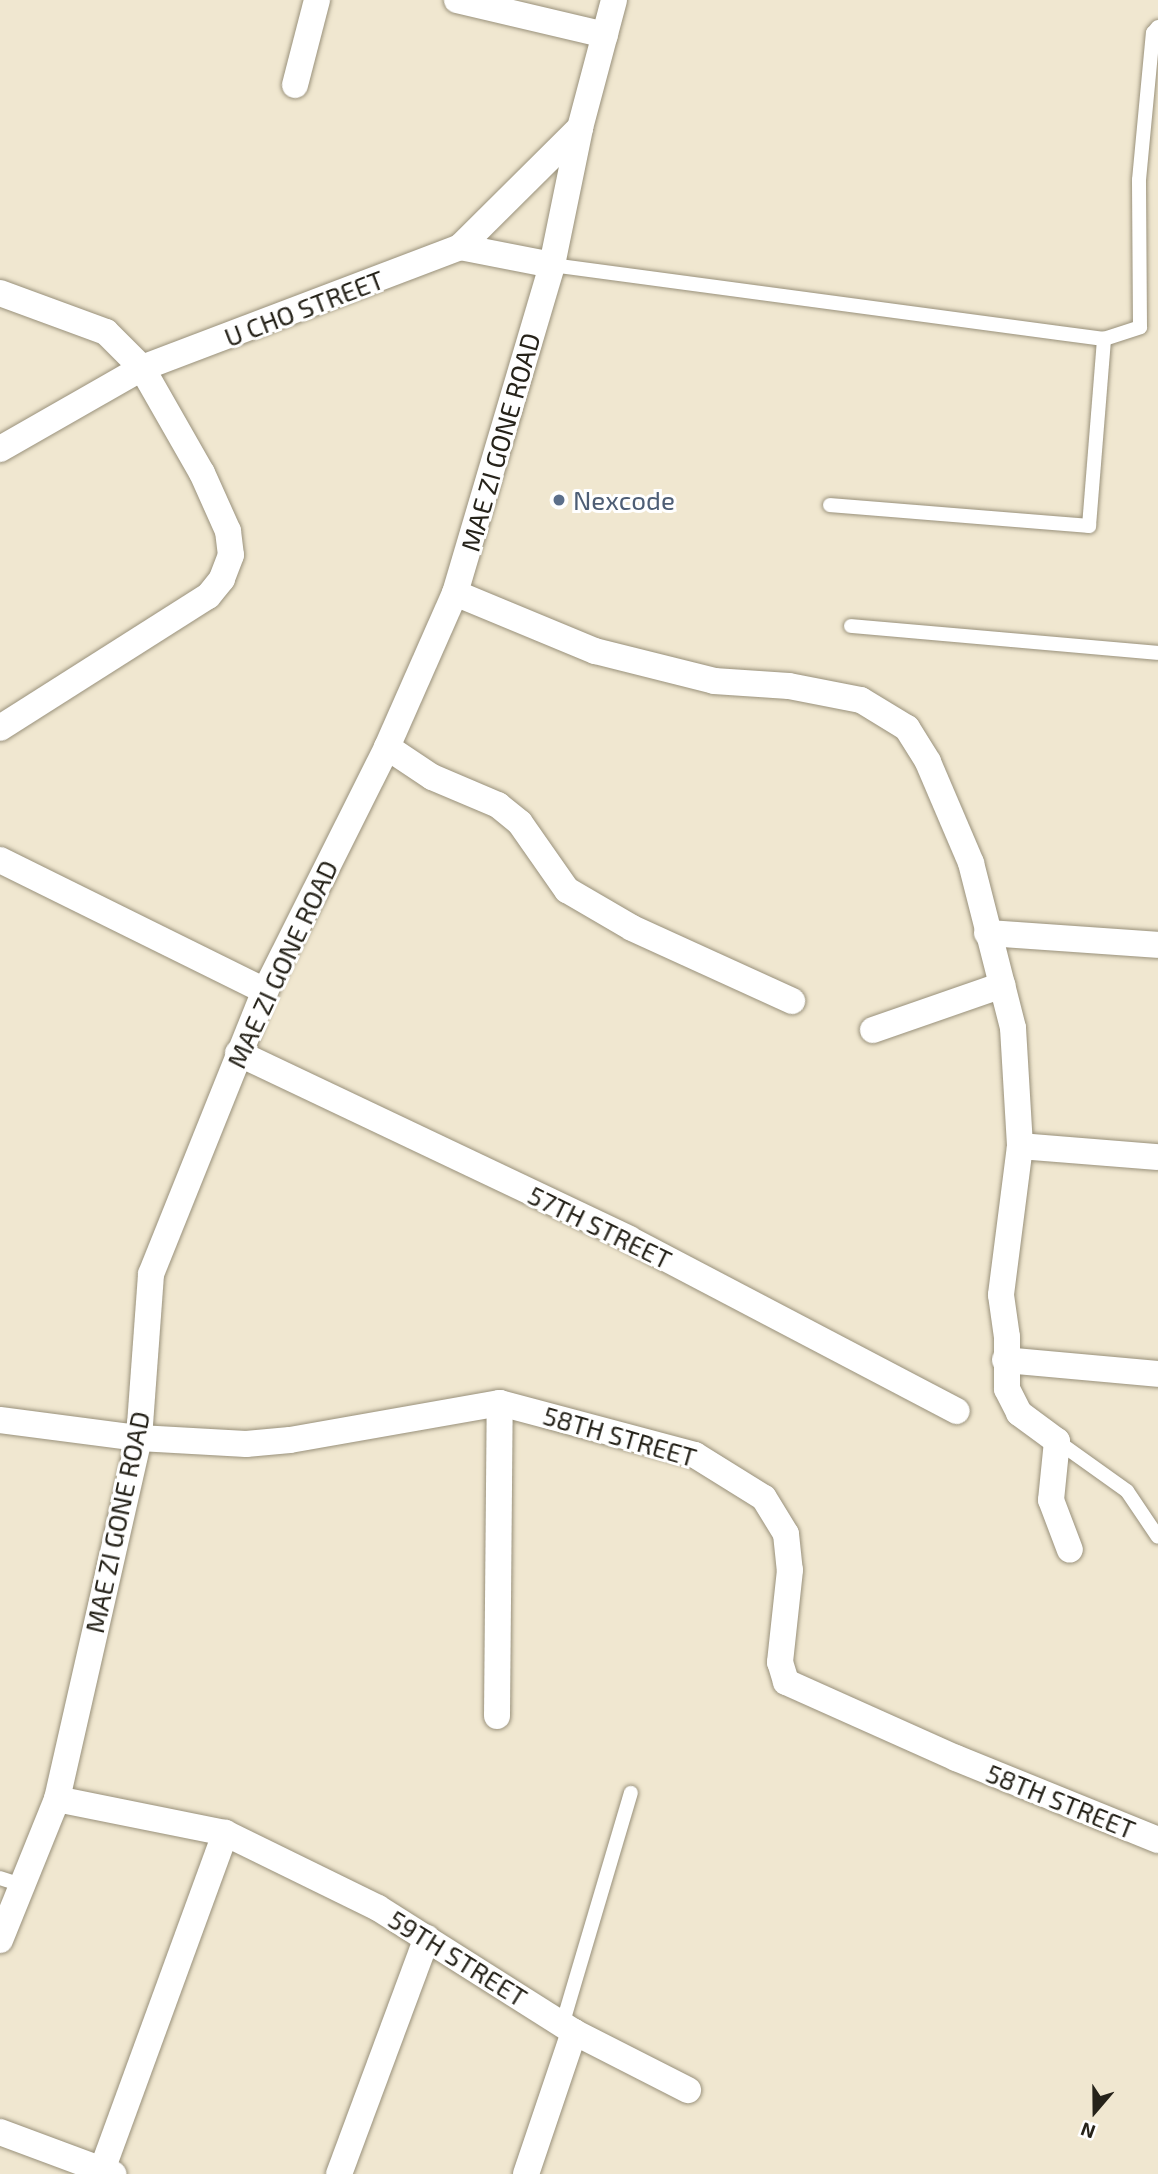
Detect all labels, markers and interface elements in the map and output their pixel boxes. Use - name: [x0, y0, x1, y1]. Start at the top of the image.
- street label: U CHO STREET: [220, 263, 388, 353]
- street label: MAE ZI GONE ROAD: [454, 329, 546, 555]
- place label: Nexcode: [573, 484, 675, 516]
- marker: Nexcode: [551, 492, 567, 508]
- street label: MAE ZI GONE ROAD: [220, 855, 344, 1073]
- street label: 57TH STREET: [523, 1179, 677, 1275]
- street label: 58TH STREET: [540, 1399, 700, 1473]
- street label: MAE ZI GONE ROAD: [78, 1408, 156, 1636]
- street label: 58TH STREET: [982, 1757, 1140, 1845]
- street label: 59TH STREET: [383, 1903, 533, 2013]
- north arrow: [1060, 2076, 1130, 2146]
- text: N: [1077, 2118, 1098, 2144]

